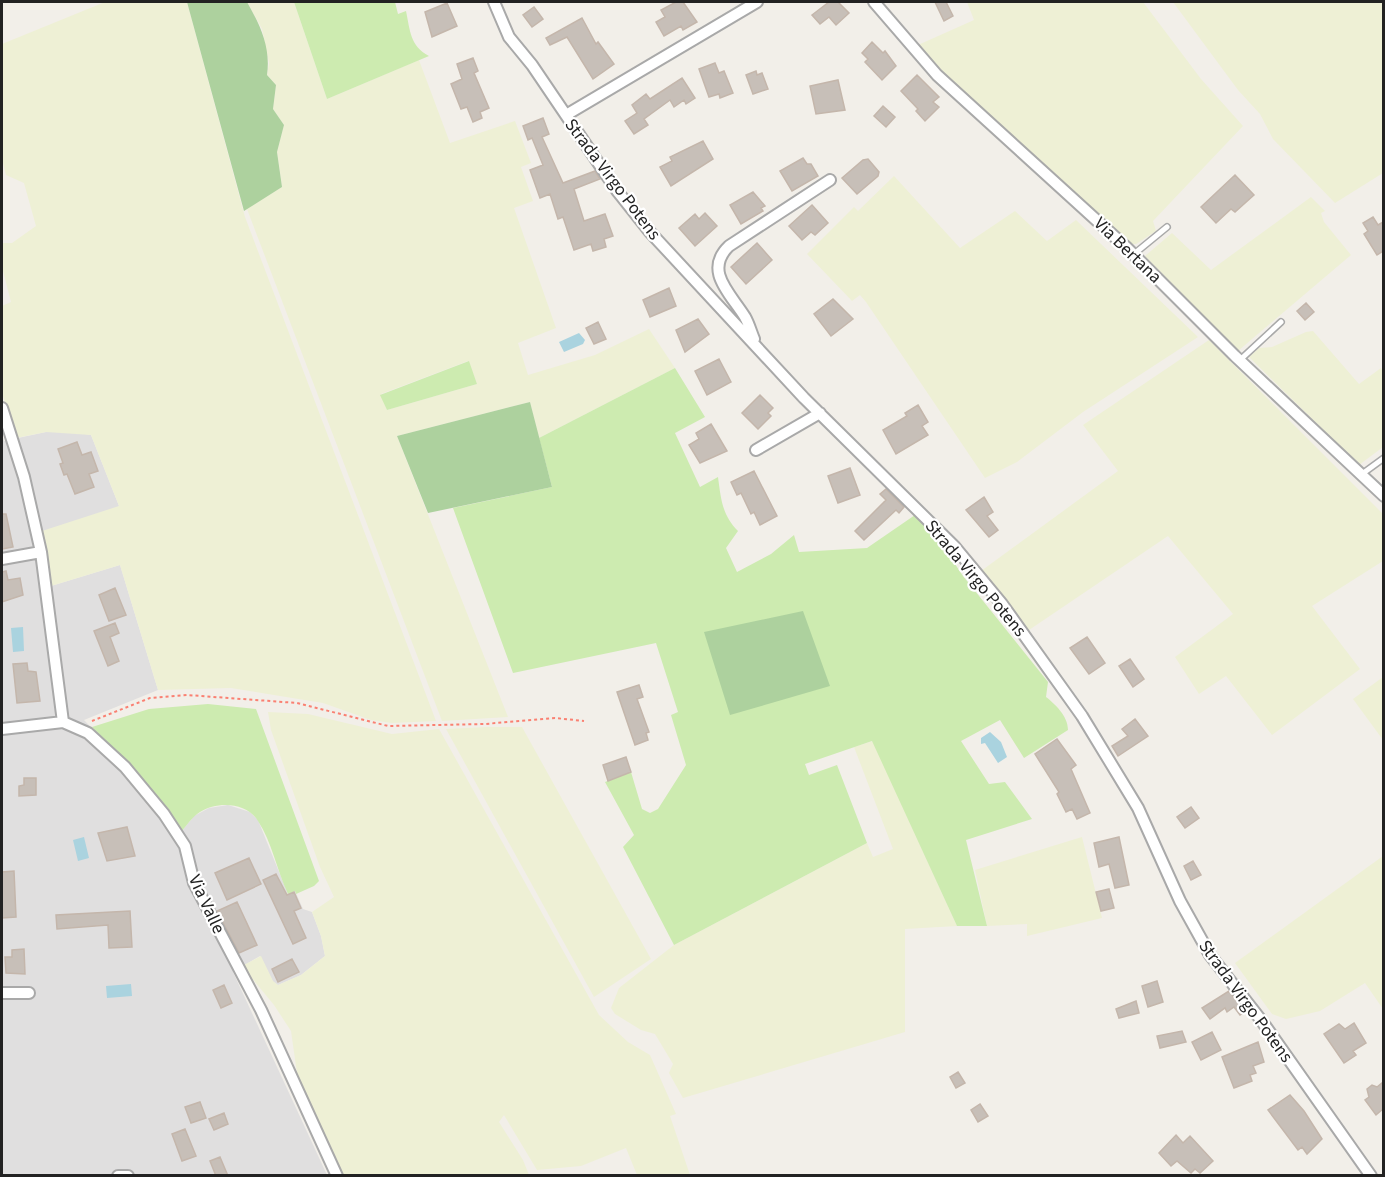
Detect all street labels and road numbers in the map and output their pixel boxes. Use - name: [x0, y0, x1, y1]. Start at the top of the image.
- street label: Strada Virgo Potens: [559, 113, 667, 245]
- street label: Via Bertana: [1088, 212, 1167, 289]
- street label: Strada Virgo Potens: [919, 514, 1032, 642]
- street label: Via Valle: [182, 871, 231, 938]
- street label: Strada Virgo Potens: [1193, 935, 1299, 1068]

